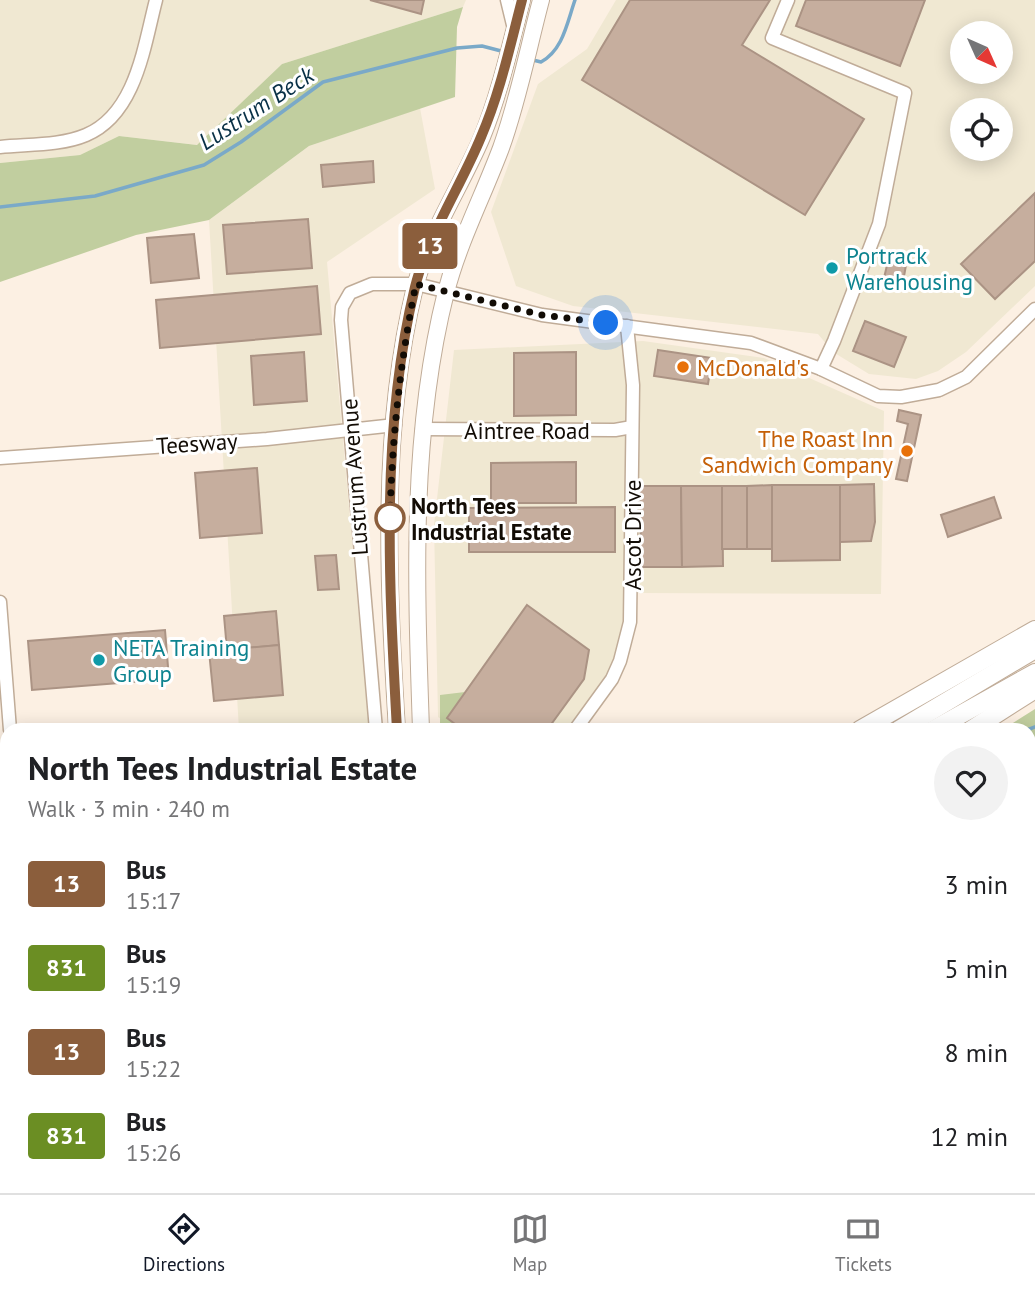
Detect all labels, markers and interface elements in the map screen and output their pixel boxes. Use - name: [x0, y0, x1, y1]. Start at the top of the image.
- north arrow: [950, 21, 1013, 84]
- map controls: [950, 21, 1013, 161]
- water label: Lustrum Beck: [193, 59, 321, 157]
- button: locate: [950, 98, 1013, 161]
- line badge: 13: [398, 223, 462, 269]
- text: 13: [416, 230, 444, 261]
- place label: Portrack Warehousing: [846, 241, 973, 296]
- marker: Portrack Warehousing: [824, 260, 840, 276]
- your location: [588, 305, 623, 340]
- place label: McDonald's: [697, 353, 809, 382]
- marker: McDonald's: [675, 359, 691, 375]
- street label: Lustrum Avenue: [334, 397, 374, 557]
- street label: Aintree Road: [464, 416, 590, 445]
- place label: The Roast Inn Sandwich Company: [702, 424, 893, 479]
- street label: Teesway: [155, 426, 239, 460]
- marker: The Roast Inn Sandwich Company: [899, 443, 915, 459]
- street label: Ascot Drive: [618, 480, 647, 590]
- place label: North Tees Industrial Estate: [411, 491, 572, 546]
- marker: North Tees Industrial Estate: [375, 503, 405, 533]
- place label: NETA Training Group: [113, 633, 249, 688]
- marker: NETA Training Group: [91, 652, 107, 668]
- text: North Tees Industrial Estate: [28, 746, 417, 789]
- button: heart: [934, 746, 1008, 820]
- text: Walk · 3 min · 240 m: [28, 794, 230, 823]
- text: Bus: [126, 853, 166, 886]
- text: 13: [53, 868, 80, 899]
- text: 3 min: [945, 868, 1008, 901]
- text: 15:17: [126, 886, 181, 915]
- text: Bus: [126, 937, 166, 970]
- text: 831: [46, 952, 87, 983]
- text: 5 min: [945, 952, 1008, 985]
- text: 15:19: [126, 970, 181, 999]
- text: Bus: [126, 1021, 166, 1054]
- text: 13: [53, 1036, 80, 1067]
- text: 8 min: [945, 1036, 1008, 1069]
- text: 15:22: [126, 1054, 181, 1083]
- text: Bus: [126, 1105, 166, 1138]
- text: 831: [46, 1120, 87, 1151]
- text: 12 min: [930, 1120, 1008, 1153]
- text: 15:26: [126, 1138, 181, 1167]
- tab: Directions: [143, 1210, 225, 1276]
- tab: Map: [511, 1210, 549, 1276]
- tab: Tickets: [835, 1210, 892, 1276]

